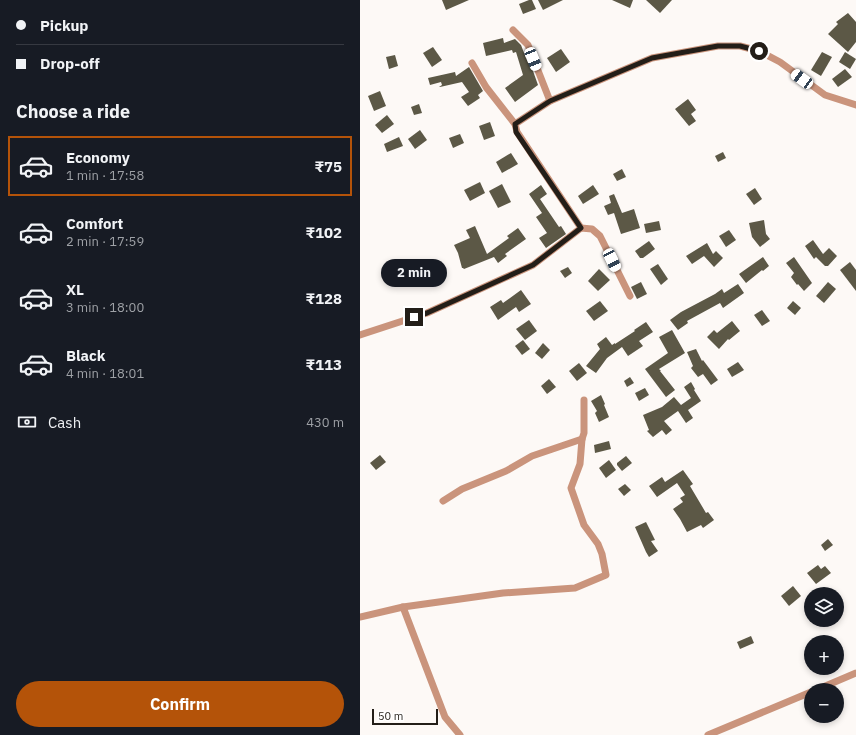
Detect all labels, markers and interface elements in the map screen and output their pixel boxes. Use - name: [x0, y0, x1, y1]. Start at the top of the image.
- text: Pickup: [40, 16, 88, 35]
- route start: [750, 42, 768, 60]
- car: [523, 46, 543, 72]
- text: Drop-off: [40, 54, 100, 73]
- car: [789, 67, 815, 91]
- text: Choose a ride: [16, 100, 130, 123]
- icon: car: [18, 148, 54, 184]
- text: Economy: [66, 148, 130, 167]
- text: ₹75: [315, 157, 342, 176]
- text: 1 min · 17:58: [66, 167, 144, 184]
- icon: car: [18, 214, 54, 250]
- text: Comfort: [66, 214, 123, 233]
- text: ₹102: [306, 223, 342, 242]
- text: 2 min · 17:59: [66, 233, 144, 250]
- car: [601, 247, 623, 273]
- callout: 2 min: [381, 259, 447, 287]
- text: 2 min: [397, 264, 431, 281]
- icon: car: [18, 280, 54, 316]
- text: XL: [66, 280, 84, 299]
- text: ₹128: [306, 289, 342, 308]
- text: 3 min · 18:00: [66, 299, 144, 316]
- route end: [405, 308, 423, 326]
- icon: car: [18, 346, 54, 382]
- text: Black: [66, 346, 106, 365]
- text: ₹113: [306, 355, 342, 374]
- text: 4 min · 18:01: [66, 365, 144, 382]
- icon: cash: [16, 411, 38, 433]
- text: Cash: [48, 413, 81, 432]
- text: 430 m: [306, 414, 344, 431]
- map controls: [804, 587, 844, 723]
- button: layers: [804, 587, 844, 627]
- button: +: [804, 635, 844, 675]
- button: Confirm: [16, 681, 344, 727]
- button: −: [804, 683, 844, 723]
- scale bar: [372, 707, 438, 726]
- text: 50 m: [378, 709, 403, 723]

